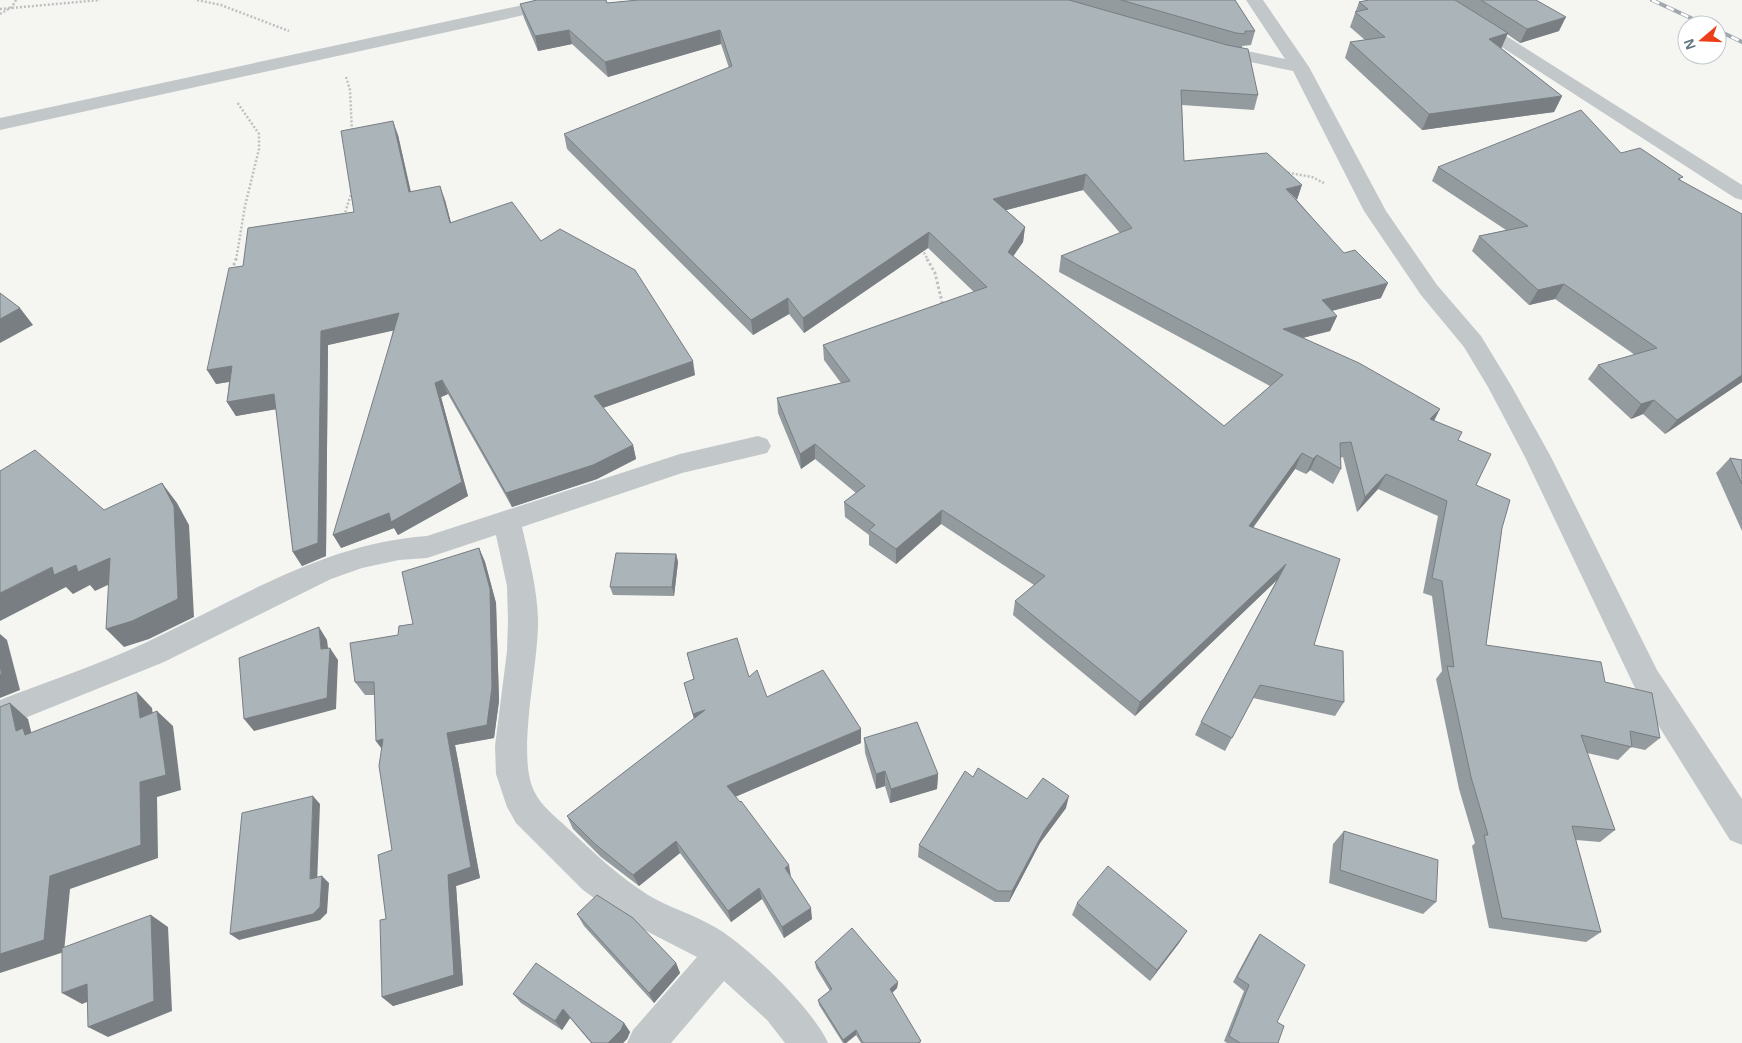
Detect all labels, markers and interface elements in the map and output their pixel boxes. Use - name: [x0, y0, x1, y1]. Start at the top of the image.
- north arrow: [1677, 15, 1727, 65]
- text: N: [1680, 37, 1699, 52]

